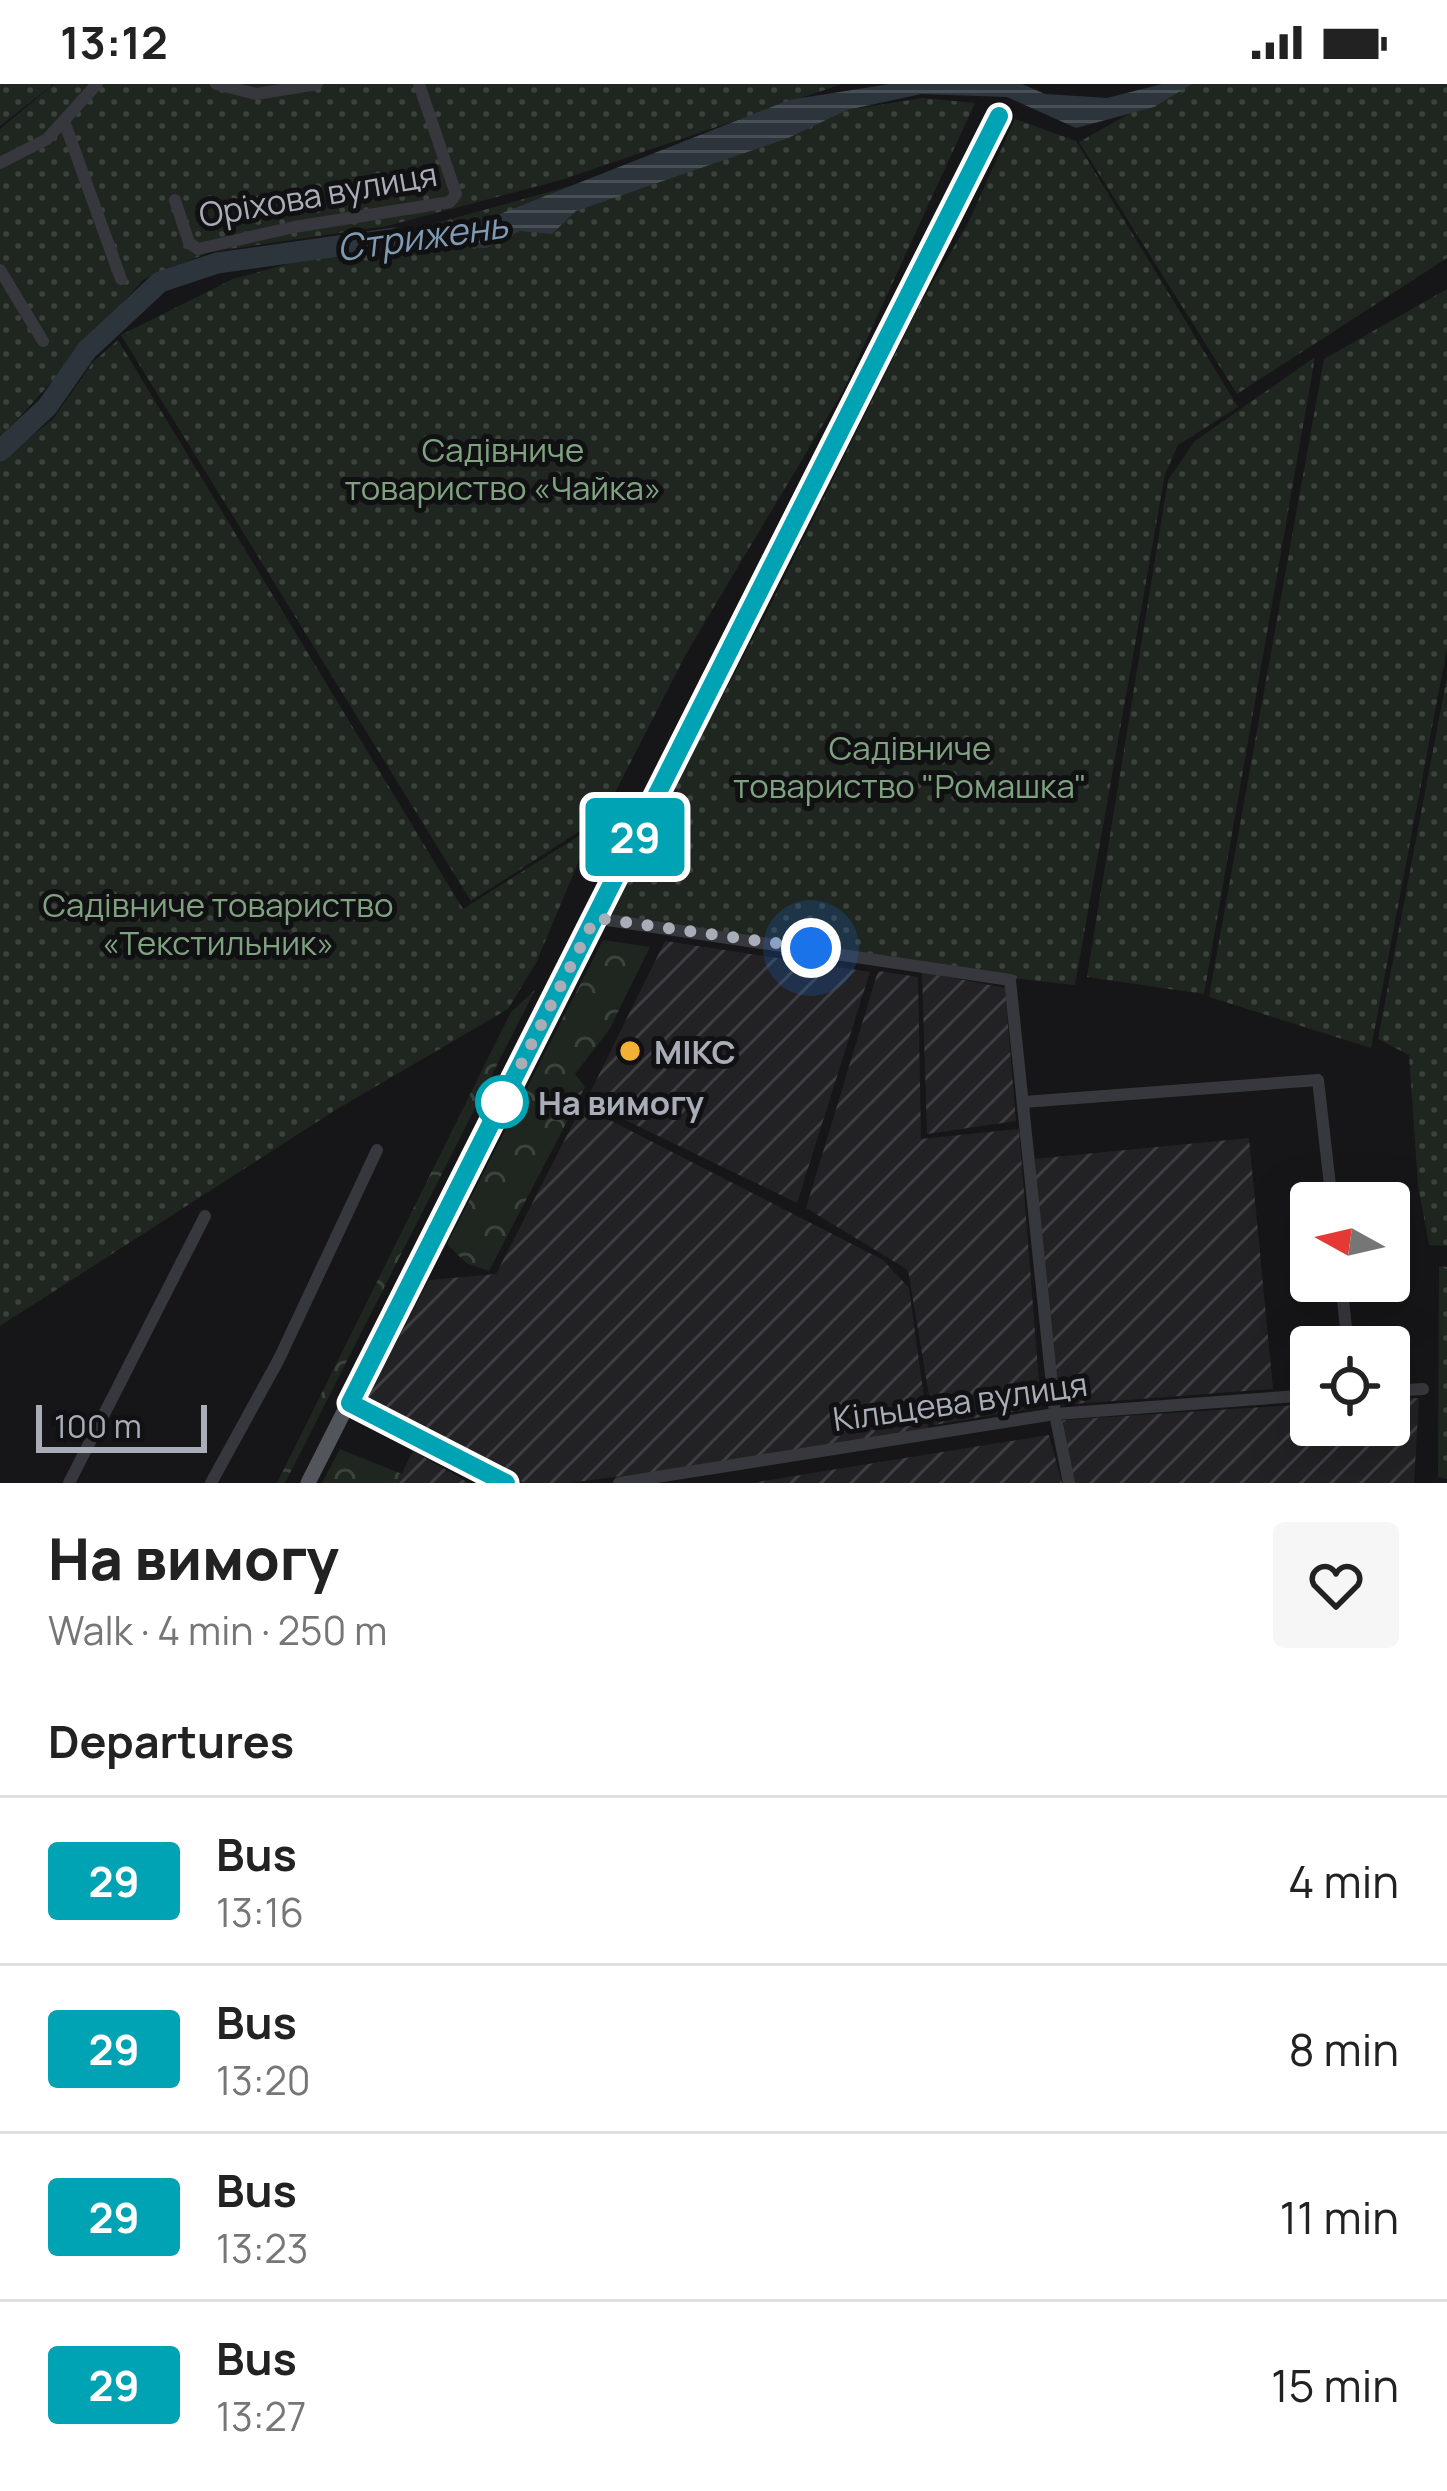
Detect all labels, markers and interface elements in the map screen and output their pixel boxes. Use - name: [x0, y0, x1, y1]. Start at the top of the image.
- text: 13:12: [60, 11, 168, 73]
- street label: Оріхова вулиця: [196, 151, 440, 237]
- water label: Стрижень: [334, 200, 511, 272]
- park label: Садівниче товариство «Чайка»: [344, 427, 662, 510]
- park label: Садівниче товариство "Ромашка": [733, 725, 1087, 808]
- line badge: 29: [581, 798, 689, 876]
- text: 29: [609, 808, 661, 866]
- park label: Садівниче товариство «Текстильник»: [42, 882, 394, 965]
- your location: [781, 918, 841, 978]
- place label: МІКС: [654, 1029, 736, 1074]
- marker: МІКС: [617, 1038, 643, 1064]
- marker: На вимогу: [477, 1077, 527, 1127]
- place label: На вимогу: [538, 1080, 705, 1125]
- north arrow: [1290, 1182, 1410, 1302]
- map controls: [1290, 1182, 1410, 1446]
- button: locate: [1290, 1326, 1410, 1446]
- street label: Кільцева вулиця: [830, 1361, 1090, 1441]
- scale bar: [36, 1399, 207, 1452]
- text: 100 m: [54, 1403, 142, 1448]
- text: На вимогу: [48, 1519, 339, 1597]
- button: heart: [1273, 1522, 1399, 1648]
- text: Walk · 4 min · 250 m: [48, 1603, 387, 1657]
- text: Departures: [48, 1710, 294, 1772]
- text: Bus: [216, 1823, 297, 1885]
- text: 4 min: [1288, 1850, 1399, 1912]
- text: 29: [88, 1852, 140, 1910]
- text: 13:16: [216, 1885, 304, 1939]
- text: Bus: [216, 1991, 297, 2053]
- text: 8 min: [1288, 2018, 1399, 2080]
- text: 29: [88, 2020, 140, 2078]
- text: 13:20: [216, 2053, 310, 2107]
- text: Bus: [216, 2159, 297, 2221]
- text: 11 min: [1280, 2186, 1399, 2248]
- text: 29: [88, 2188, 140, 2246]
- text: 13:23: [216, 2221, 308, 2275]
- text: Bus: [216, 2327, 297, 2389]
- text: 15 min: [1271, 2354, 1399, 2416]
- text: 29: [88, 2356, 140, 2414]
- text: 13:27: [216, 2389, 306, 2443]

